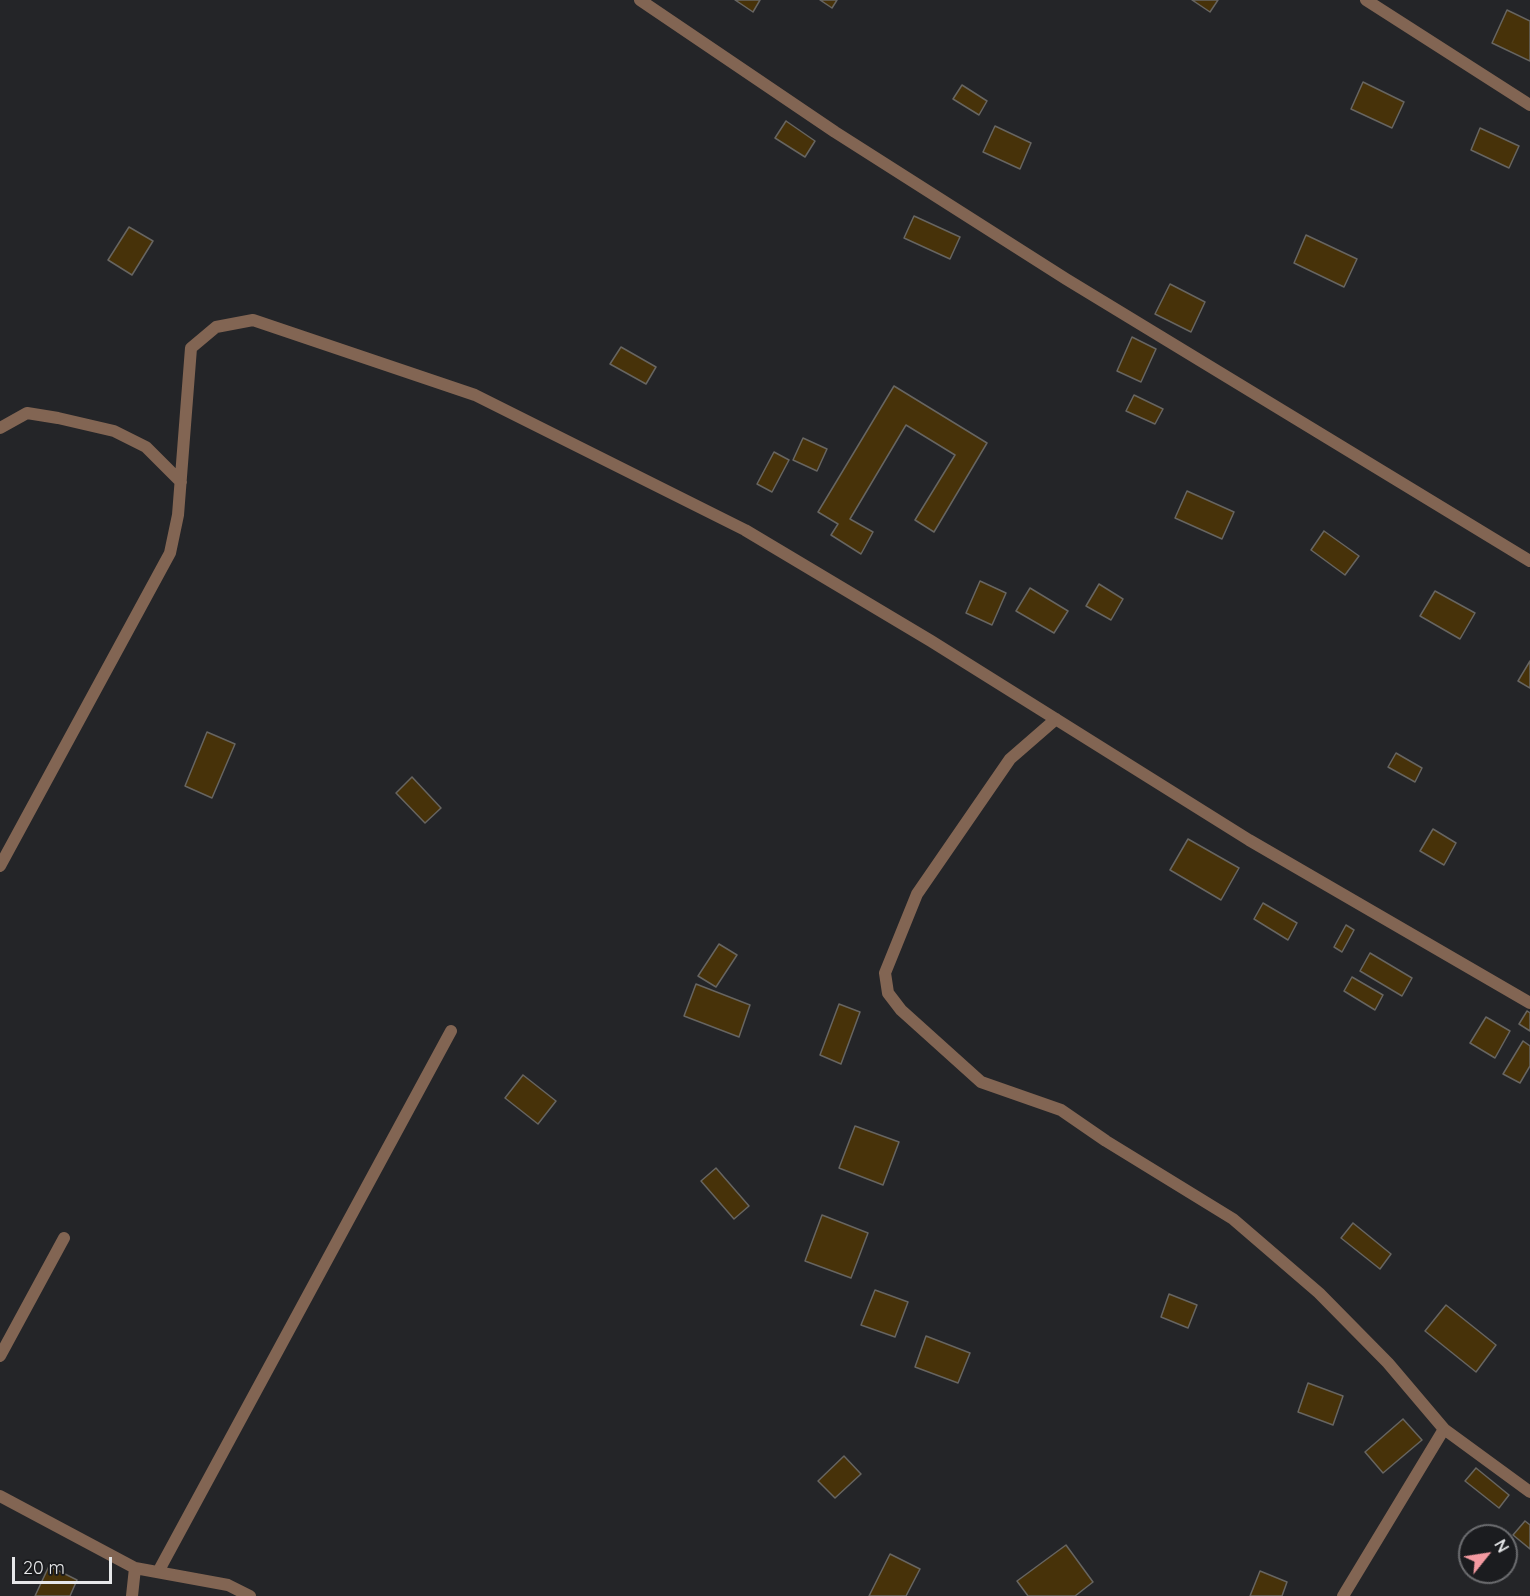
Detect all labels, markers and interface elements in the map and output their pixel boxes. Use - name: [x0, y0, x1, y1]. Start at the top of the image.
- north arrow: [1458, 1524, 1518, 1584]
- text: N: [1490, 1536, 1513, 1556]
- scale bar: [15, 1545, 116, 1583]
- text: 20 m: [23, 1556, 65, 1579]

